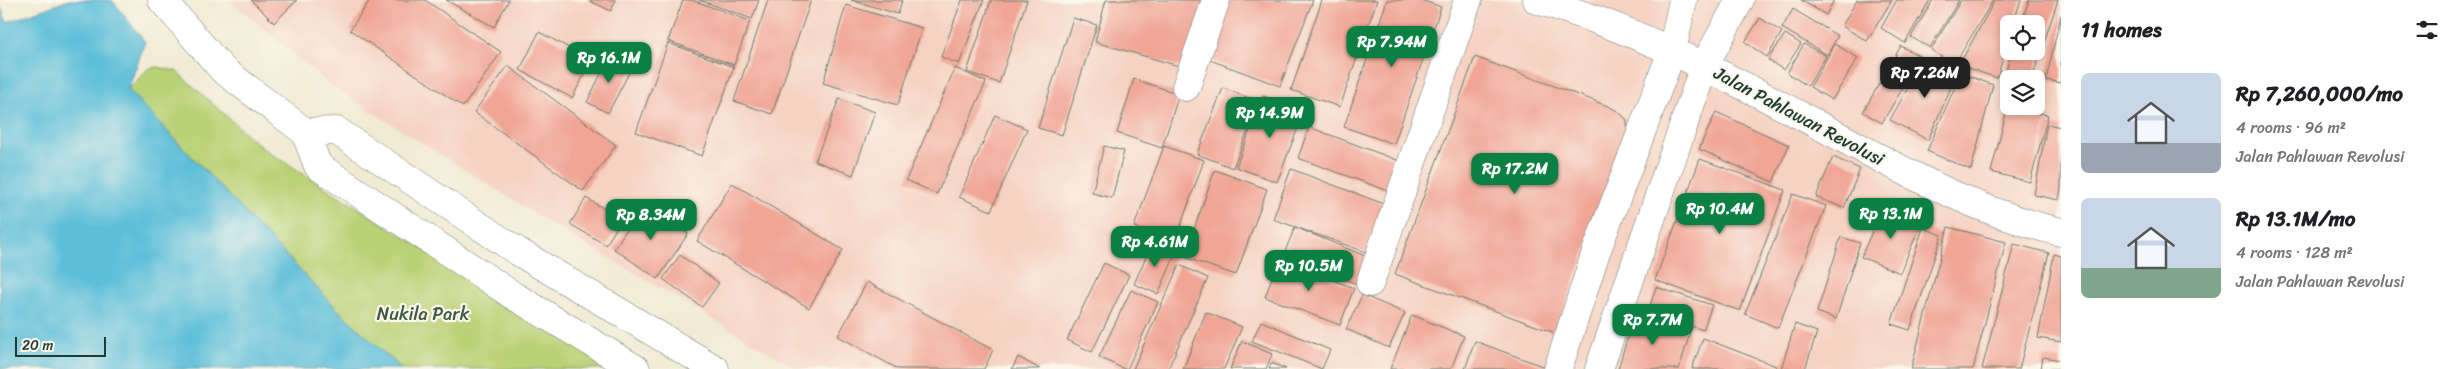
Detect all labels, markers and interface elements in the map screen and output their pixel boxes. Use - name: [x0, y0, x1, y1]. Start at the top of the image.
- text: 11 homes: [2081, 11, 2162, 49]
- map controls: [2000, 15, 2045, 115]
- button: locate: [2000, 15, 2045, 60]
- icon: filters: [2413, 16, 2441, 44]
- pin: Rp 7.94M: [1340, 26, 1444, 68]
- text: Rp 7.94M: [1357, 27, 1427, 56]
- pin: Rp 16.1M: [557, 42, 661, 84]
- text: Rp 16.1M: [577, 43, 641, 72]
- pin: Rp 7.26M: [1873, 56, 1977, 99]
- street label: Jalan Pahlawan Revolusi: [1707, 57, 1891, 175]
- text: Rp 7.26M: [1891, 58, 1959, 87]
- button: layers: [2000, 70, 2045, 115]
- text: Rp 7,260,000/mo: [2236, 75, 2403, 113]
- icon: home: [2121, 93, 2181, 153]
- pin: Rp 14.9M: [1218, 96, 1322, 139]
- text: Rp 14.9M: [1237, 98, 1303, 127]
- text: 4 rooms · 96 m²: [2236, 113, 2346, 142]
- text: Jalan Pahlawan Revolusi: [2236, 142, 2404, 171]
- pin: Rp 17.2M: [1463, 152, 1567, 195]
- text: Rp 17.2M: [1482, 154, 1548, 183]
- pin: Rp 10.4M: [1668, 192, 1772, 235]
- text: Rp 10.4M: [1686, 194, 1754, 223]
- pin: Rp 8.34M: [599, 198, 703, 241]
- pin: Rp 13.1M: [1839, 198, 1943, 240]
- text: Rp 13.1M: [1860, 199, 1922, 228]
- text: Rp 8.34M: [617, 200, 685, 229]
- text: Rp 13.1M/mo: [2236, 200, 2356, 238]
- icon: home: [2121, 218, 2181, 278]
- pin: Rp 4.61M: [1103, 226, 1207, 268]
- text: Rp 4.61M: [1122, 227, 1188, 256]
- text: 4 rooms · 128 m²: [2236, 238, 2353, 267]
- pin: Rp 10.5M: [1257, 250, 1361, 292]
- text: Rp 10.5M: [1276, 251, 1342, 280]
- text: Jalan Pahlawan Revolusi: [2236, 267, 2404, 296]
- park label: Nukila Park: [377, 298, 470, 330]
- pin: Rp 7.7M: [1607, 304, 1699, 346]
- text: Rp 7.7M: [1623, 305, 1683, 334]
- text: 20 m: [22, 333, 53, 358]
- scale bar: [15, 334, 106, 357]

